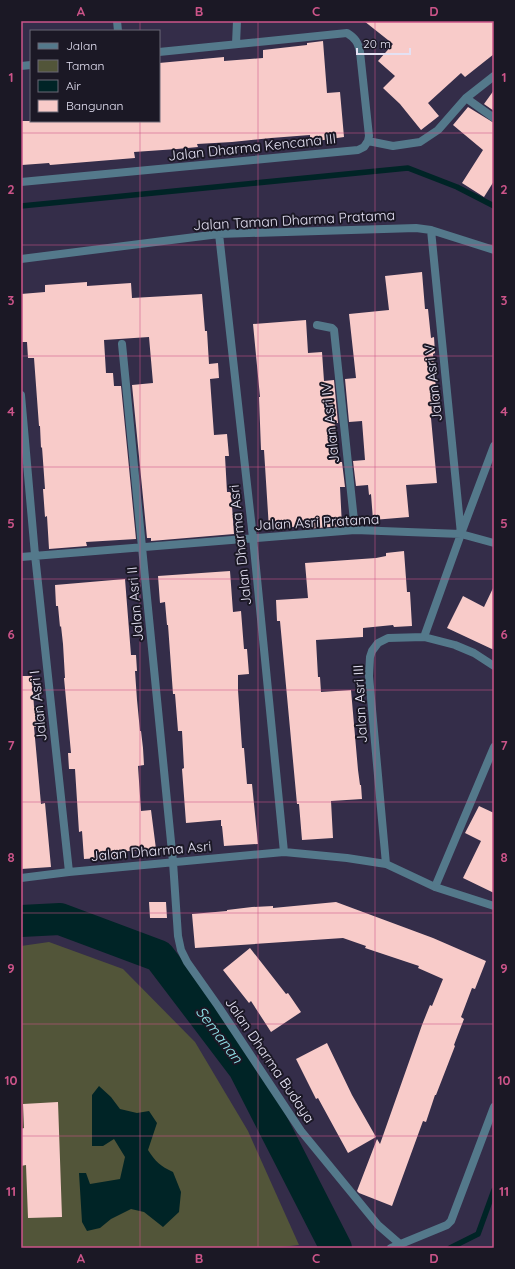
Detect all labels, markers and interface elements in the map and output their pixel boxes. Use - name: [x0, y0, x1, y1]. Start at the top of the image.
- text: A: [77, 3, 86, 19]
- text: B: [195, 3, 203, 19]
- text: C: [312, 3, 320, 19]
- text: D: [429, 3, 439, 19]
- legend: [30, 30, 160, 122]
- scale bar: [357, 30, 410, 56]
- text: 20 m: [363, 36, 391, 51]
- text: Jalan: [66, 38, 97, 53]
- text: Taman: [66, 58, 104, 73]
- text: 1: [8, 69, 14, 85]
- text: 1: [501, 69, 507, 85]
- text: Air: [66, 78, 81, 93]
- text: Bangunan: [66, 98, 123, 113]
- street label: Jalan Dharma Kencana III: [167, 129, 337, 165]
- text: 2: [7, 181, 15, 197]
- text: 2: [500, 181, 508, 197]
- street label: Jalan Taman Dharma Pratama: [193, 206, 395, 234]
- text: 3: [8, 292, 15, 308]
- text: 3: [501, 292, 508, 308]
- street label: Jalan Asri V: [420, 344, 446, 422]
- street label: Jalan Asri IV: [317, 382, 343, 464]
- text: 4: [7, 403, 15, 419]
- text: 4: [500, 403, 508, 419]
- street label: Jalan Dharma Asri: [225, 484, 255, 606]
- street label: Jalan Asri Pratama: [254, 510, 380, 534]
- text: 5: [7, 515, 15, 531]
- text: 5: [500, 515, 508, 531]
- street label: Jalan Asri II: [123, 566, 147, 642]
- text: 6: [7, 626, 15, 642]
- text: 6: [500, 626, 508, 642]
- street label: Jalan Asri III: [349, 664, 371, 744]
- street label: Jalan Asri I: [25, 670, 51, 742]
- text: 7: [7, 737, 15, 753]
- text: 7: [500, 737, 508, 753]
- street label: Jalan Dharma Asri: [90, 837, 212, 865]
- text: 8: [7, 849, 15, 865]
- text: 8: [500, 849, 508, 865]
- text: 9: [7, 960, 15, 976]
- text: 9: [500, 960, 508, 976]
- street label: Jalan Dharma Budaya: [221, 994, 319, 1126]
- water label: Semanan: [192, 1003, 247, 1067]
- text: 10: [4, 1072, 18, 1088]
- text: 10: [497, 1072, 511, 1088]
- text: 11: [6, 1183, 16, 1199]
- text: 11: [499, 1183, 509, 1199]
- text: A: [77, 1250, 86, 1266]
- text: B: [195, 1250, 203, 1266]
- text: C: [312, 1250, 320, 1266]
- text: D: [429, 1250, 439, 1266]

